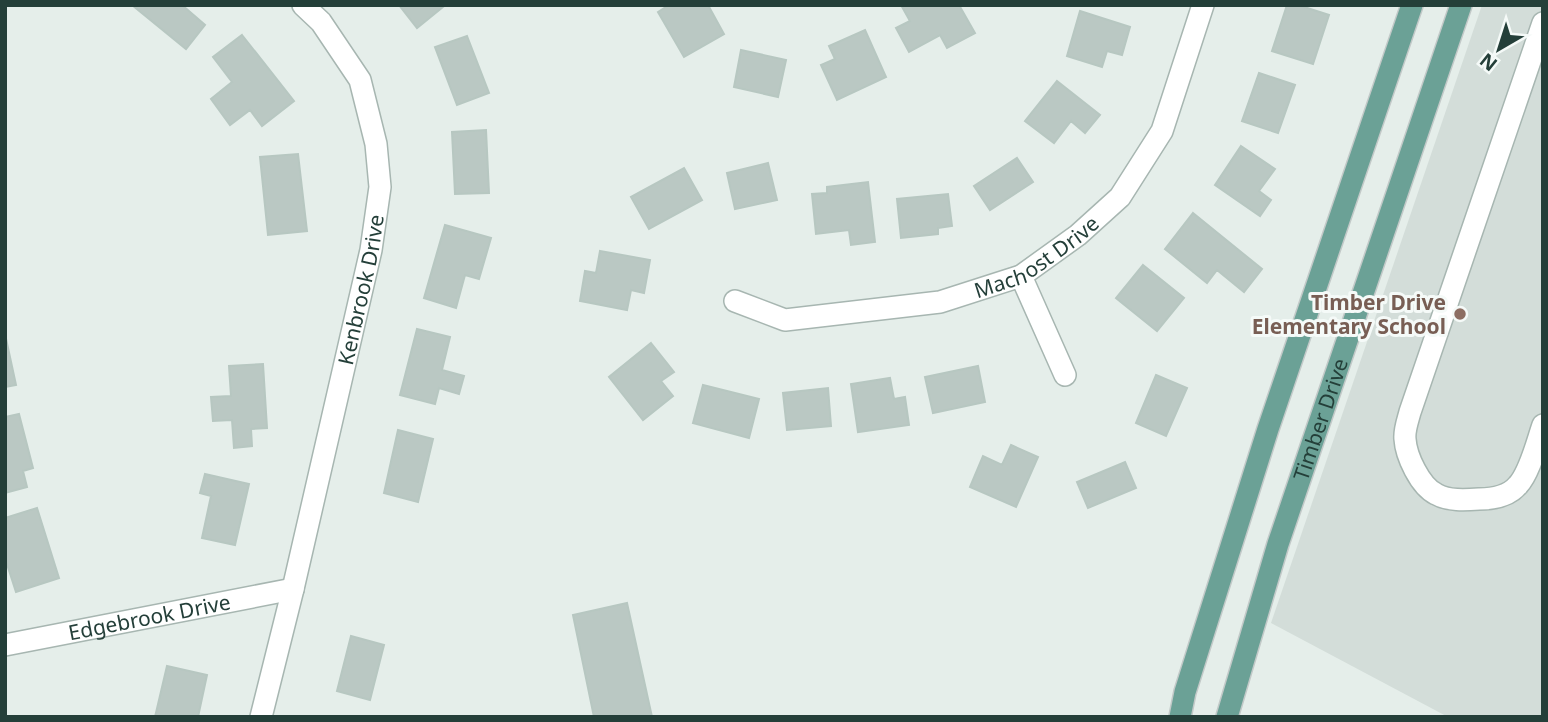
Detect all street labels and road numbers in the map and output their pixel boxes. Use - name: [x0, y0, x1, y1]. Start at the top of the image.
- street label: Machost Drive: [971, 209, 1104, 304]
- street label: Kenbrook Drive: [331, 213, 390, 368]
- street label: Timber Drive: [1287, 354, 1354, 484]
- street label: Edgebrook Drive: [66, 587, 233, 646]

